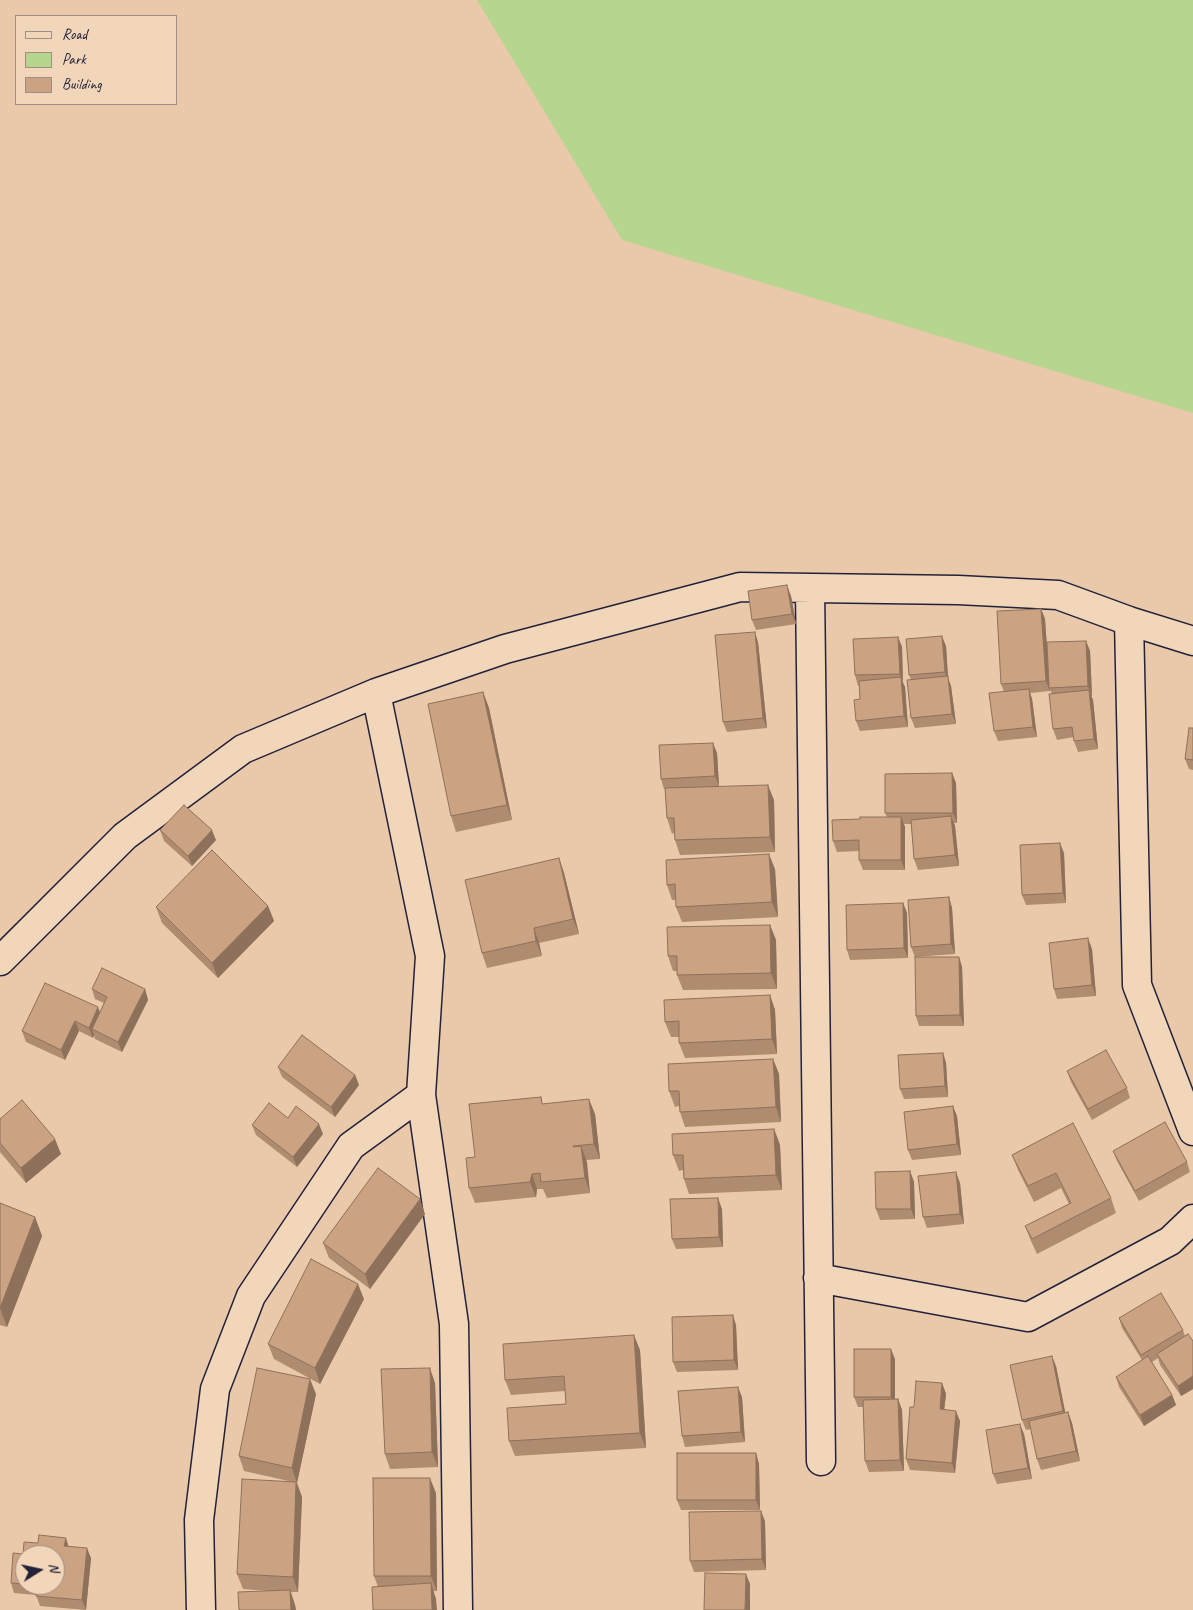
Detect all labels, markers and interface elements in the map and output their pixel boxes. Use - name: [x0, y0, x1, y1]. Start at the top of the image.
- legend: [15, 15, 178, 105]
- text: Road: [62, 25, 87, 44]
- text: Park: [62, 50, 86, 69]
- text: Building: [62, 75, 101, 94]
- north arrow: [15, 1545, 65, 1595]
- text: N: [45, 1562, 63, 1573]

